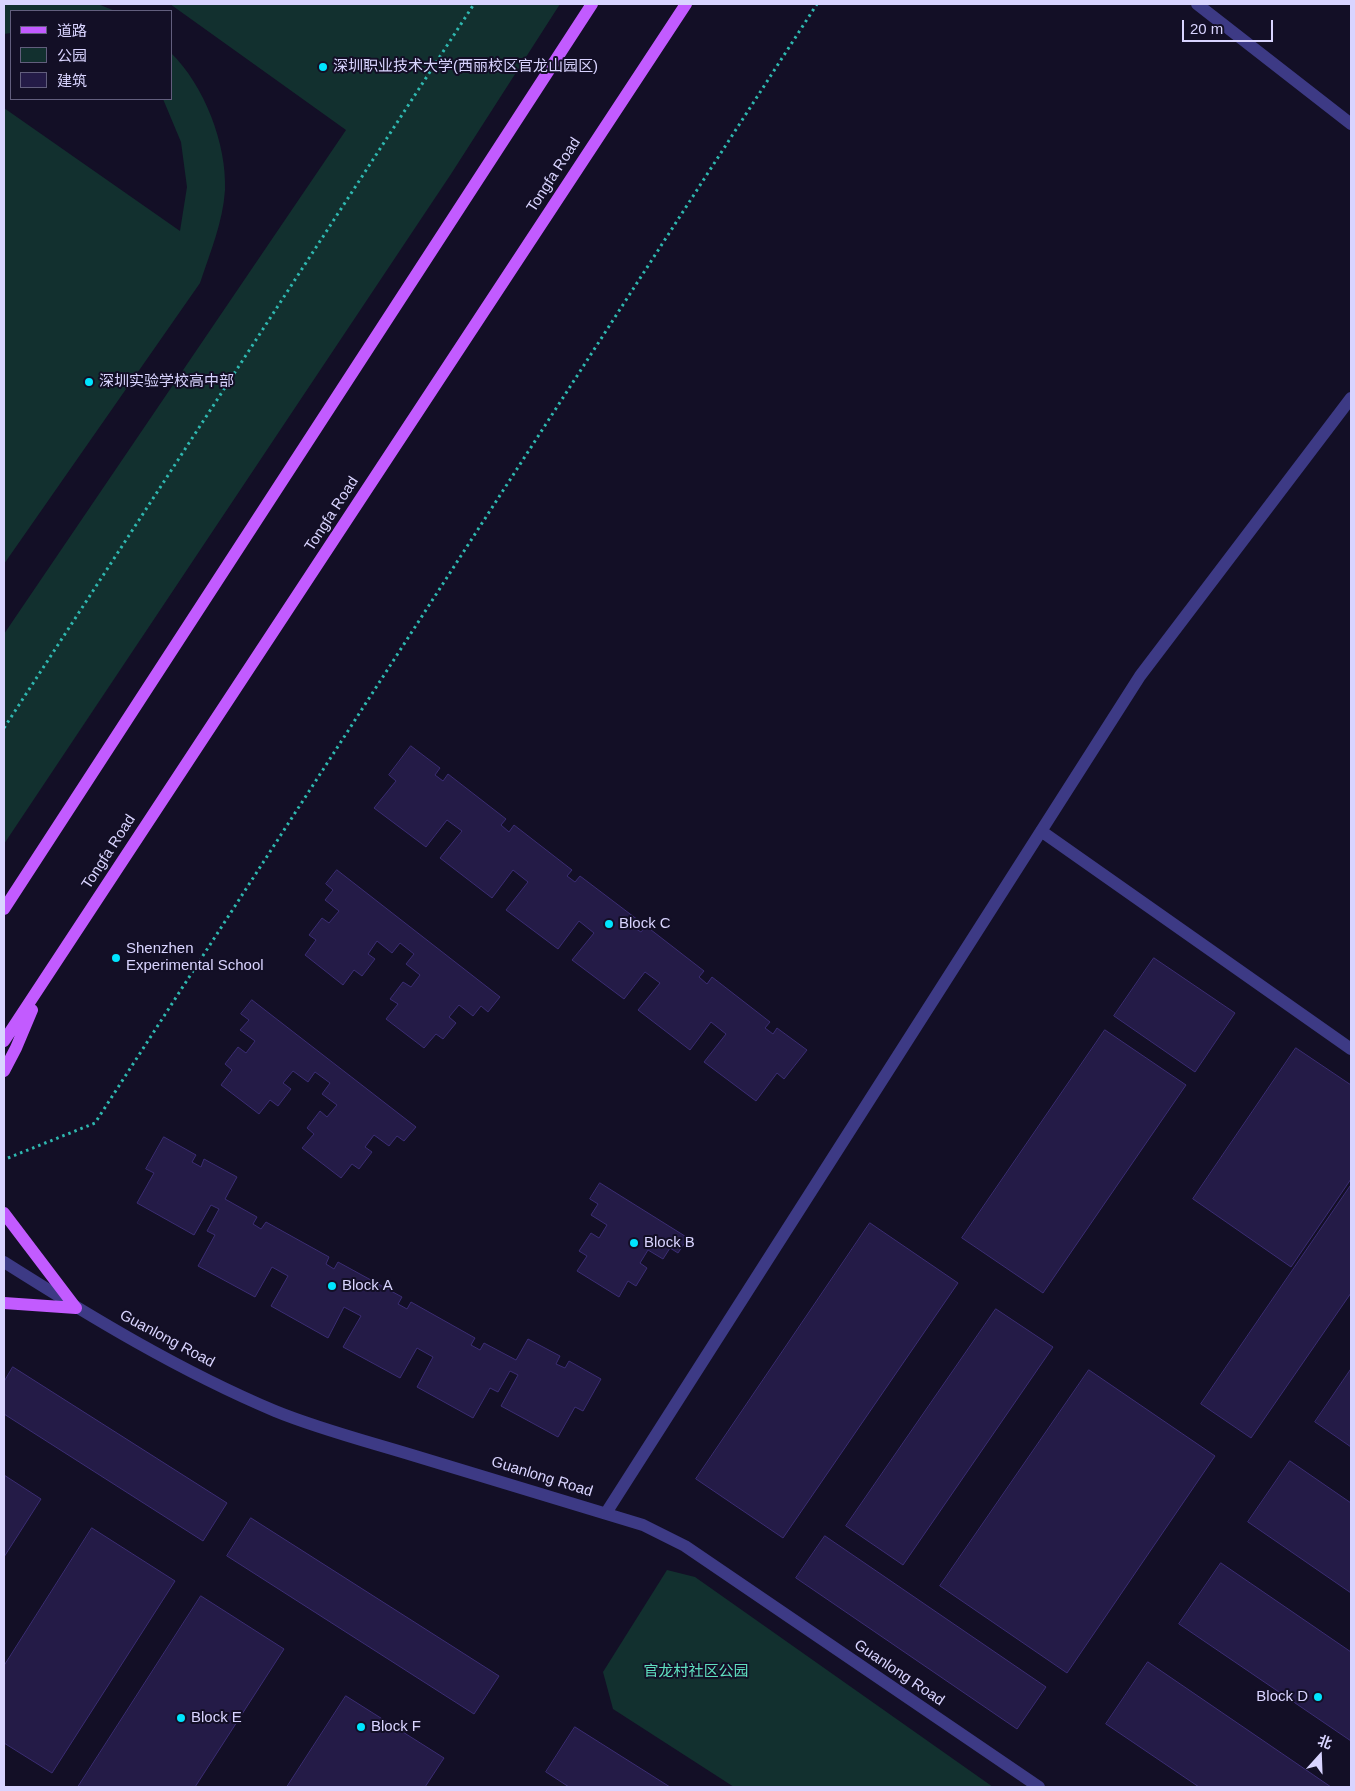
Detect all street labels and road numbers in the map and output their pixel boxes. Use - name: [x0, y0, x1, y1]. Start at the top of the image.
- street label: Tongfa Road: [523, 134, 585, 216]
- street label: Tongfa Road: [301, 473, 363, 555]
- street label: Tongfa Road: [78, 811, 140, 893]
- street label: Guanlong Road: [116, 1306, 218, 1372]
- street label: Guanlong Road: [489, 1453, 595, 1501]
- street label: Guanlong Road: [850, 1636, 948, 1710]

